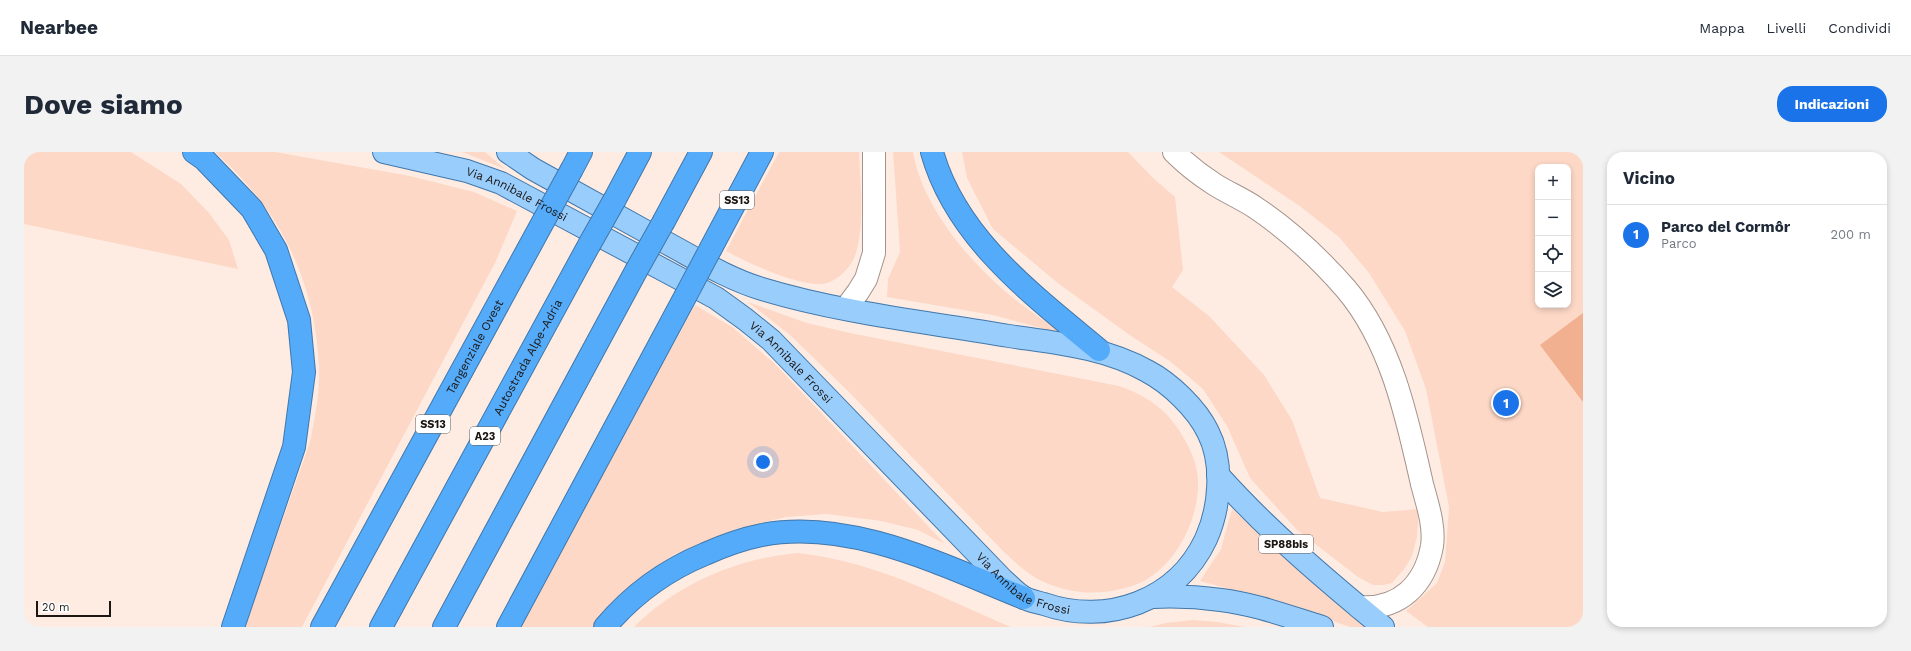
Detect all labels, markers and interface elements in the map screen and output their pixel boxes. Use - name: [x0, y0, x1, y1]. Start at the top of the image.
- text: Nearbee: [20, 16, 98, 39]
- text: Mappa: [1699, 20, 1745, 36]
- text: Livelli: [1767, 20, 1806, 36]
- text: Condividi: [1828, 20, 1891, 36]
- button: Indicazioni: [1777, 86, 1887, 122]
- text: Dove siamo: [24, 88, 183, 121]
- street label: Via Annibale Frossi: [464, 164, 570, 224]
- map controls: [1535, 164, 1571, 308]
- button: +: [1535, 164, 1571, 200]
- text: Vicino: [1623, 168, 1675, 188]
- road number: SS13: [720, 191, 754, 209]
- button: −: [1535, 200, 1571, 236]
- text: Parco del Cormôr: [1661, 218, 1790, 236]
- text: 1: [1633, 227, 1639, 242]
- text: 200 m: [1830, 227, 1871, 242]
- button: locate: [1535, 236, 1571, 272]
- text: Parco: [1661, 236, 1696, 251]
- button: layers: [1535, 272, 1571, 308]
- street label: Tangenziale Ovest: [443, 297, 506, 397]
- street label: Autostrada Alpe-Adria: [491, 297, 565, 418]
- street label: Via Annibale Frossi: [747, 318, 835, 406]
- pin: 1: [1493, 388, 1519, 418]
- road number: SS13: [416, 415, 450, 433]
- road number: A23: [470, 427, 500, 445]
- your location: [753, 452, 773, 472]
- road number: SP88bis: [1259, 535, 1313, 553]
- street label: Via Annibale Frossi: [973, 550, 1071, 617]
- scale bar: [36, 599, 111, 618]
- text: 20 m: [42, 601, 70, 614]

